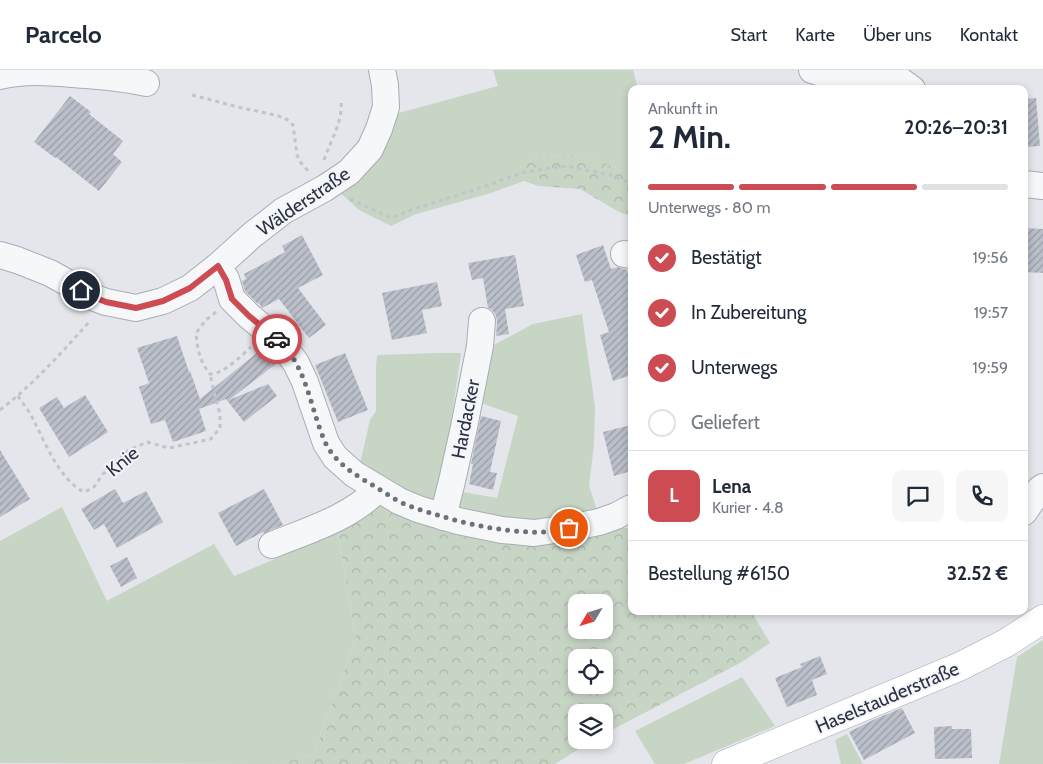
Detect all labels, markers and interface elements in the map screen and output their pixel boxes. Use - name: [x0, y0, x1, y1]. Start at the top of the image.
- text: Parcelo: [25, 20, 102, 49]
- text: Start: [731, 24, 767, 46]
- text: Karte: [795, 24, 835, 46]
- text: Über uns: [863, 24, 932, 46]
- text: Kontakt: [960, 24, 1018, 46]
- text: Ankunft in: [648, 99, 718, 118]
- text: 20:26–20:31: [904, 116, 1008, 139]
- text: 2 Min.: [648, 117, 731, 156]
- street label: Wälderstraße: [253, 162, 354, 241]
- text: Unterwegs · 80 m: [648, 198, 771, 217]
- icon: check: [648, 244, 676, 272]
- text: Bestätigt: [691, 246, 762, 269]
- text: 19:56: [973, 248, 1008, 267]
- pin: [60, 269, 102, 311]
- icon: home: [67, 276, 95, 304]
- icon: check: [648, 299, 676, 327]
- text: In Zubereitung: [691, 301, 807, 324]
- text: 19:57: [974, 303, 1008, 322]
- courier: [252, 314, 302, 364]
- icon: car: [263, 325, 291, 353]
- icon: check: [648, 354, 676, 382]
- text: Unterwegs: [691, 356, 778, 379]
- text: 19:59: [973, 358, 1008, 377]
- street label: Hardacker: [447, 378, 484, 461]
- text: Geliefert: [691, 411, 760, 434]
- street label: Knie: [101, 441, 143, 481]
- button: chat: [892, 470, 944, 522]
- button: phone: [956, 470, 1008, 522]
- text: Lena: [712, 475, 751, 498]
- text: L: [669, 484, 679, 507]
- text: Kurier · 4.8: [712, 498, 784, 517]
- pin: [548, 507, 590, 549]
- icon: bag: [555, 514, 583, 542]
- text: Bestellung #6150: [648, 562, 790, 585]
- text: 32.52 €: [947, 562, 1008, 585]
- north arrow: [568, 594, 612, 639]
- map controls: [568, 594, 613, 749]
- button: locate: [568, 649, 613, 694]
- street label: Haselstauderstraße: [812, 657, 963, 738]
- button: layers: [568, 704, 613, 749]

